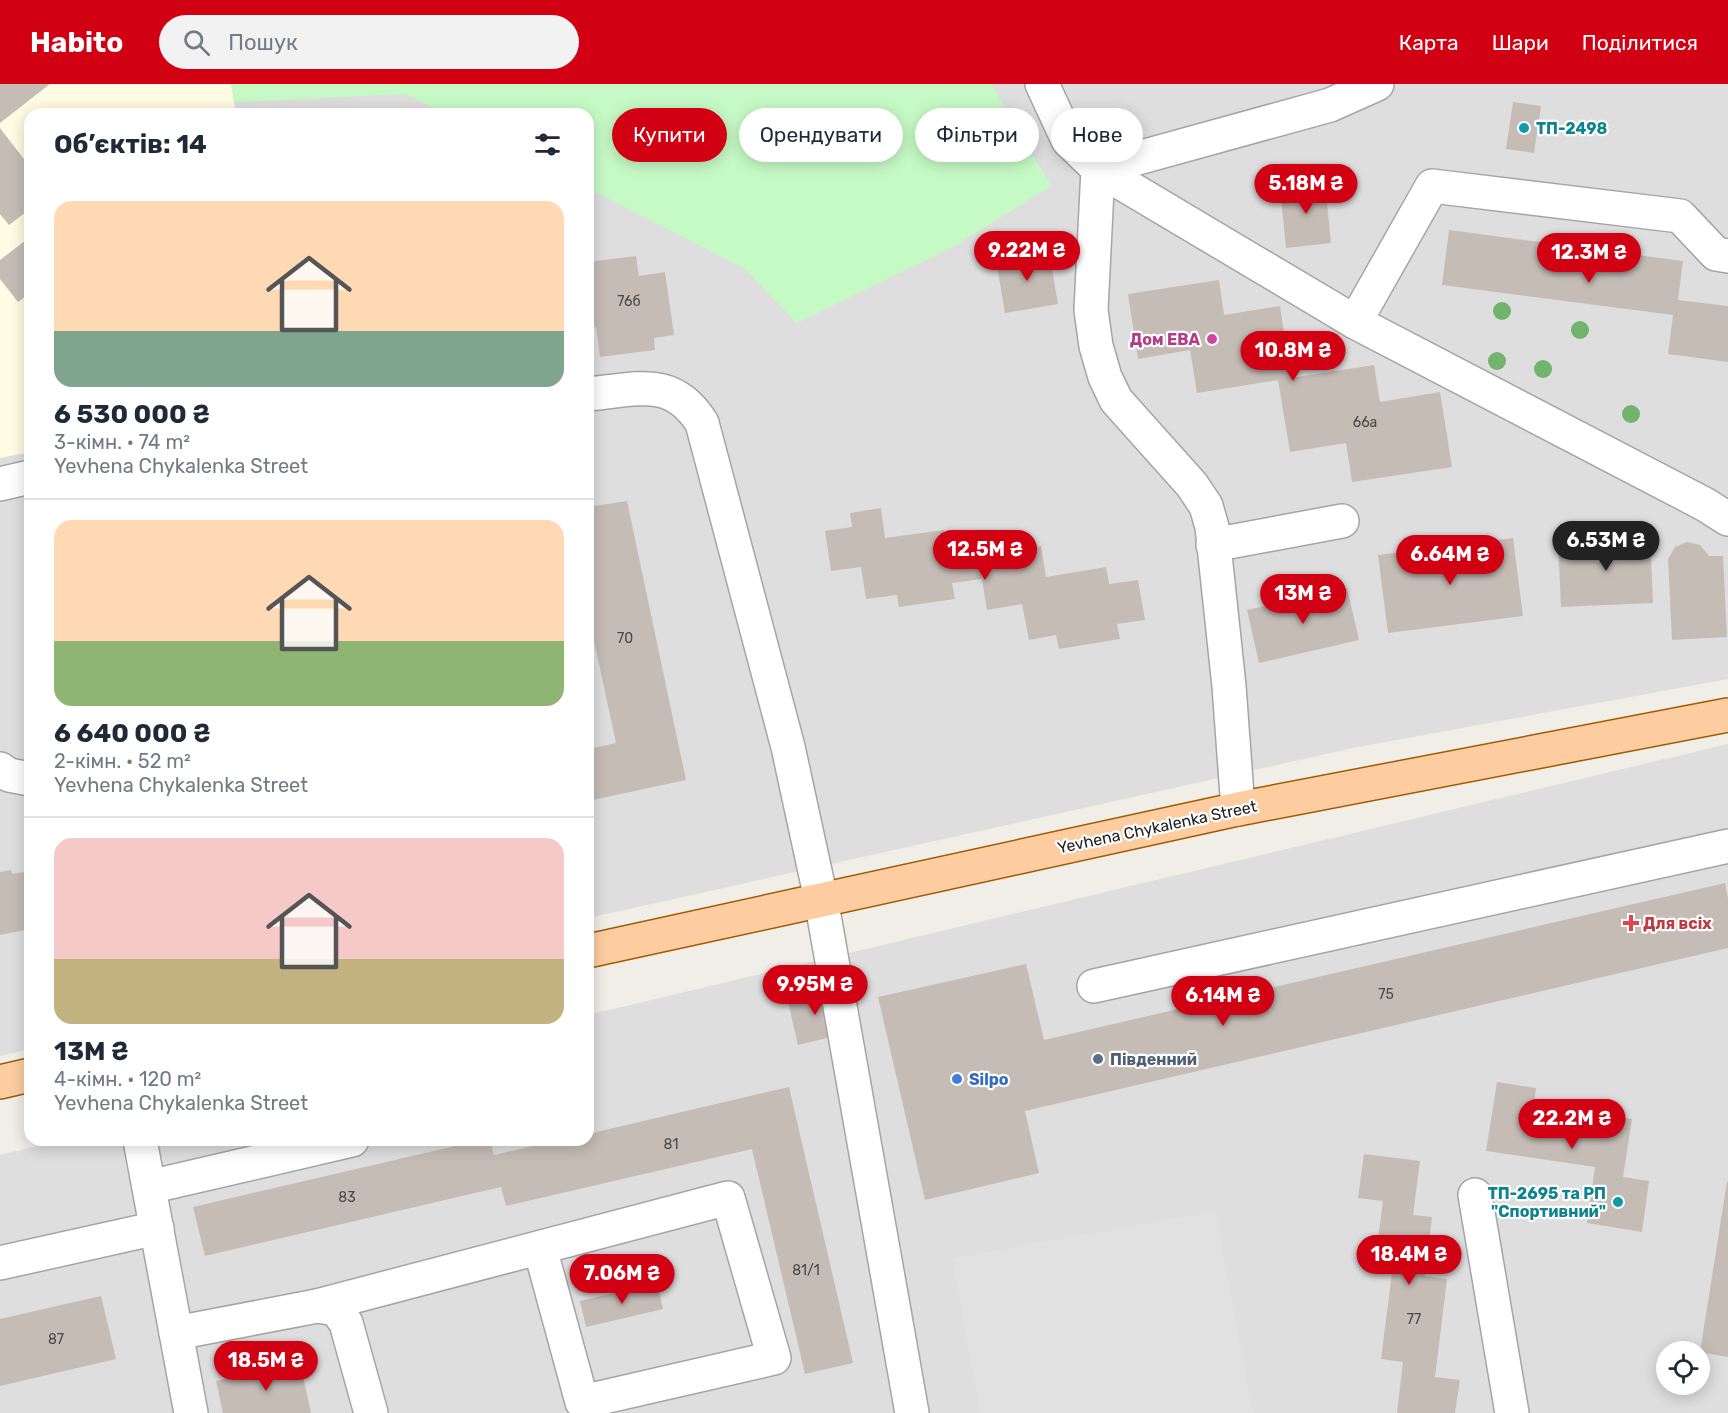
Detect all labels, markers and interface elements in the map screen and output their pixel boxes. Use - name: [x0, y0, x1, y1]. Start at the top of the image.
- search box: [159, 15, 579, 69]
- text: Habito: [30, 26, 123, 59]
- icon: search: [180, 26, 213, 59]
- text: Пошук: [228, 29, 298, 56]
- text: Карта: [1399, 30, 1459, 55]
- text: Шари: [1492, 30, 1549, 55]
- text: Поділитися: [1582, 30, 1698, 55]
- chip: Купити: [612, 108, 727, 162]
- chip: Орендувати: [739, 108, 903, 162]
- chip: Фільтри: [915, 108, 1039, 162]
- chip: Нове: [1051, 108, 1143, 162]
- place label: ТП-2498: [1536, 119, 1608, 138]
- marker: ТП-2498: [1517, 121, 1531, 135]
- icon: filters: [531, 128, 564, 161]
- text: Об’єктів: 14: [54, 129, 207, 160]
- pin: 5.18M ₴: [1251, 164, 1361, 215]
- text: 5.18M ₴: [1268, 171, 1344, 195]
- pin: 9.22M ₴: [972, 231, 1082, 282]
- pin: 12.3M ₴: [1534, 233, 1644, 284]
- text: 9.22M ₴: [988, 238, 1066, 262]
- icon: home: [255, 240, 363, 348]
- text: 12.3M ₴: [1551, 240, 1627, 264]
- house number: 76б: [617, 293, 641, 310]
- place label: Дом ЕВА: [1130, 330, 1201, 349]
- pin: 10.8M ₴: [1238, 331, 1348, 382]
- marker: Дом ЕВА: [1205, 332, 1219, 346]
- text: 10.8M ₴: [1255, 338, 1331, 362]
- text: 6 530 000 ₴: [54, 399, 210, 430]
- house number: 66а: [1353, 414, 1377, 431]
- text: 3-кімн. · 74 m²: [54, 430, 190, 454]
- text: Yevhena Chykalenka Street: [54, 454, 308, 478]
- pin: 6.53M ₴: [1551, 521, 1661, 572]
- text: 6.53M ₴: [1566, 528, 1646, 552]
- pin: 12.5M ₴: [930, 530, 1040, 581]
- pin: 6.64M ₴: [1395, 535, 1505, 586]
- text: 12.5M ₴: [947, 537, 1023, 561]
- text: 6.64M ₴: [1410, 542, 1490, 566]
- icon: home: [255, 559, 363, 667]
- pin: 13M ₴: [1261, 574, 1345, 625]
- text: 13M ₴: [1274, 581, 1332, 605]
- house number: 70: [617, 630, 633, 647]
- text: 6 640 000 ₴: [54, 718, 211, 749]
- text: 2-кімн. · 52 m²: [54, 749, 191, 773]
- text: Yevhena Chykalenka Street: [54, 773, 308, 797]
- street label: Yevhena Chykalenka Street: [1056, 797, 1258, 857]
- icon: home: [255, 877, 363, 985]
- place label: Для всіх: [1643, 914, 1712, 933]
- marker: Для всіх: [1624, 916, 1638, 930]
- pin: 9.95M ₴: [760, 965, 870, 1016]
- text: 9.95M ₴: [777, 972, 853, 996]
- pin: 6.14M ₴: [1168, 976, 1278, 1027]
- text: 6.14M ₴: [1185, 983, 1261, 1007]
- house number: 75: [1378, 986, 1394, 1003]
- text: 13M ₴: [54, 1036, 129, 1067]
- place label: Південний: [1110, 1050, 1197, 1069]
- marker: Південний: [1091, 1052, 1105, 1066]
- text: 4-кімн. · 120 m²: [54, 1067, 201, 1091]
- place label: Silpo: [969, 1070, 1009, 1089]
- marker: Silpo: [950, 1072, 964, 1086]
- text: Yevhena Chykalenka Street: [54, 1091, 308, 1115]
- pin: 22.2M ₴: [1517, 1099, 1627, 1150]
- text: 22.2M ₴: [1532, 1106, 1612, 1130]
- house number: 81: [664, 1136, 678, 1153]
- place label: ТП-2695 та РП "Спортивний": [1488, 1184, 1606, 1221]
- house number: 83: [338, 1189, 356, 1206]
- marker: ТП-2695 та РП "Спортивний": [1611, 1195, 1625, 1209]
- pin: 18.4M ₴: [1354, 1235, 1464, 1286]
- text: 18.4M ₴: [1371, 1242, 1447, 1266]
- pin: 7.06M ₴: [567, 1254, 677, 1305]
- text: 7.06M ₴: [584, 1261, 660, 1285]
- house number: 81/1: [792, 1262, 820, 1279]
- house number: 77: [1407, 1311, 1421, 1328]
- house number: 87: [48, 1331, 64, 1348]
- pin: 18.5M ₴: [211, 1341, 321, 1392]
- map controls: [1656, 1341, 1710, 1395]
- button: locate: [1656, 1341, 1710, 1395]
- text: 18.5M ₴: [228, 1348, 304, 1372]

